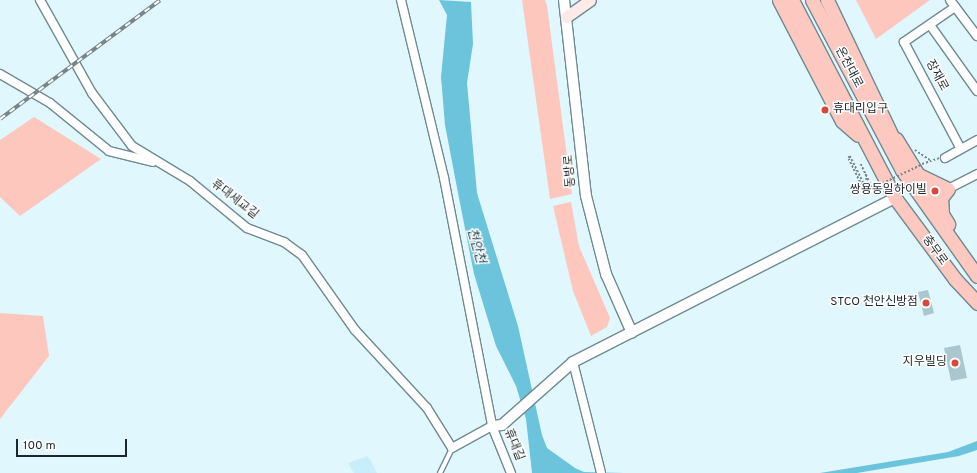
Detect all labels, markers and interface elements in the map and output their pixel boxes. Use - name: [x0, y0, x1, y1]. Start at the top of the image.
- street label: 온천대로: [831, 45, 865, 91]
- street label: 장재로: [922, 58, 950, 94]
- place label: 휴대리입구: [833, 103, 888, 117]
- marker: 휴대리입구: [820, 105, 830, 115]
- street label: 동방로: [562, 154, 580, 188]
- street label: 휴대세교길: [208, 177, 260, 223]
- place label: 쌍용동일하이빌: [850, 184, 927, 198]
- marker: 쌍용동일하이빌: [930, 186, 940, 196]
- water label: 천안천: [463, 227, 487, 265]
- street label: 충무로: [918, 233, 950, 269]
- place label: STCO 천안신방점: [830, 296, 918, 310]
- marker: STCO 천안신방점: [921, 298, 931, 308]
- place label: 지우빌딩: [903, 356, 947, 370]
- marker: 지우빌딩: [950, 358, 960, 368]
- street label: 휴대길: [500, 427, 526, 463]
- scale bar: [18, 431, 129, 457]
- text: 100 m: [23, 438, 56, 454]

